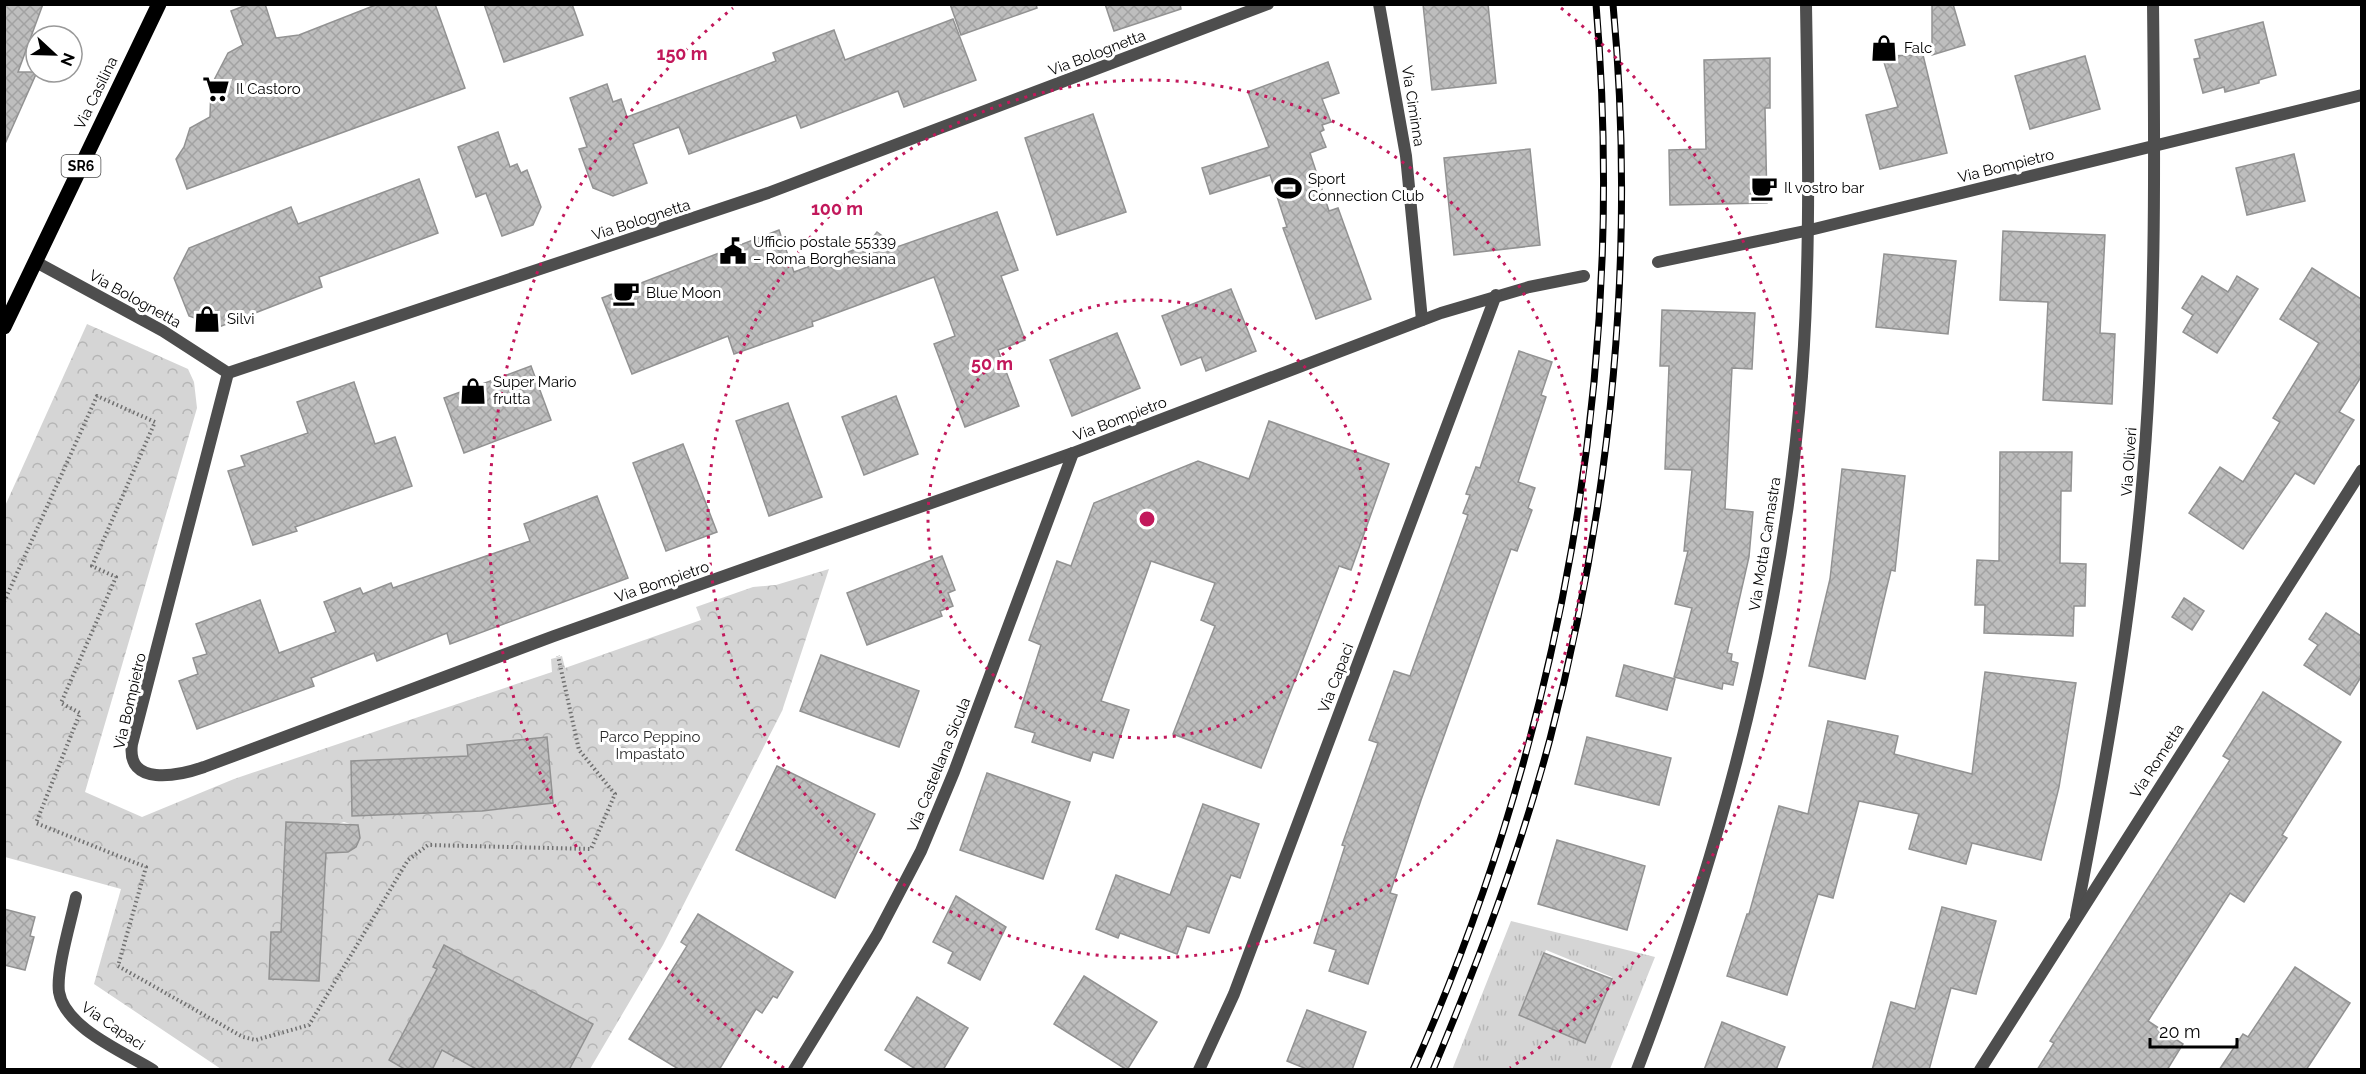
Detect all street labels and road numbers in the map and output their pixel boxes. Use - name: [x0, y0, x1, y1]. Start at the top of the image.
- street label: Via Bolognetta: [1046, 26, 1148, 80]
- street label: Via Casilina: [71, 54, 121, 132]
- street label: Via Ciminna: [1398, 64, 1428, 148]
- street label: Via Bompietro: [1956, 145, 2056, 187]
- road number: SR6: [62, 155, 100, 177]
- street label: Via Bolognetta: [590, 196, 692, 244]
- street label: Via Bolognetta: [86, 266, 184, 332]
- street label: Via Bompietro: [1071, 393, 1169, 445]
- street label: Via Oliveri: [2118, 427, 2140, 497]
- street label: Via Motta Camastra: [1746, 476, 1784, 612]
- street label: Via Bompietro: [613, 557, 712, 607]
- street label: Via Capaci: [1315, 641, 1357, 715]
- street label: Via Bompietro: [110, 651, 150, 751]
- street label: Via Castellana Sicula: [904, 695, 974, 835]
- street label: Via Rometta: [2126, 721, 2188, 801]
- street label: Via Capaci: [78, 998, 148, 1054]

